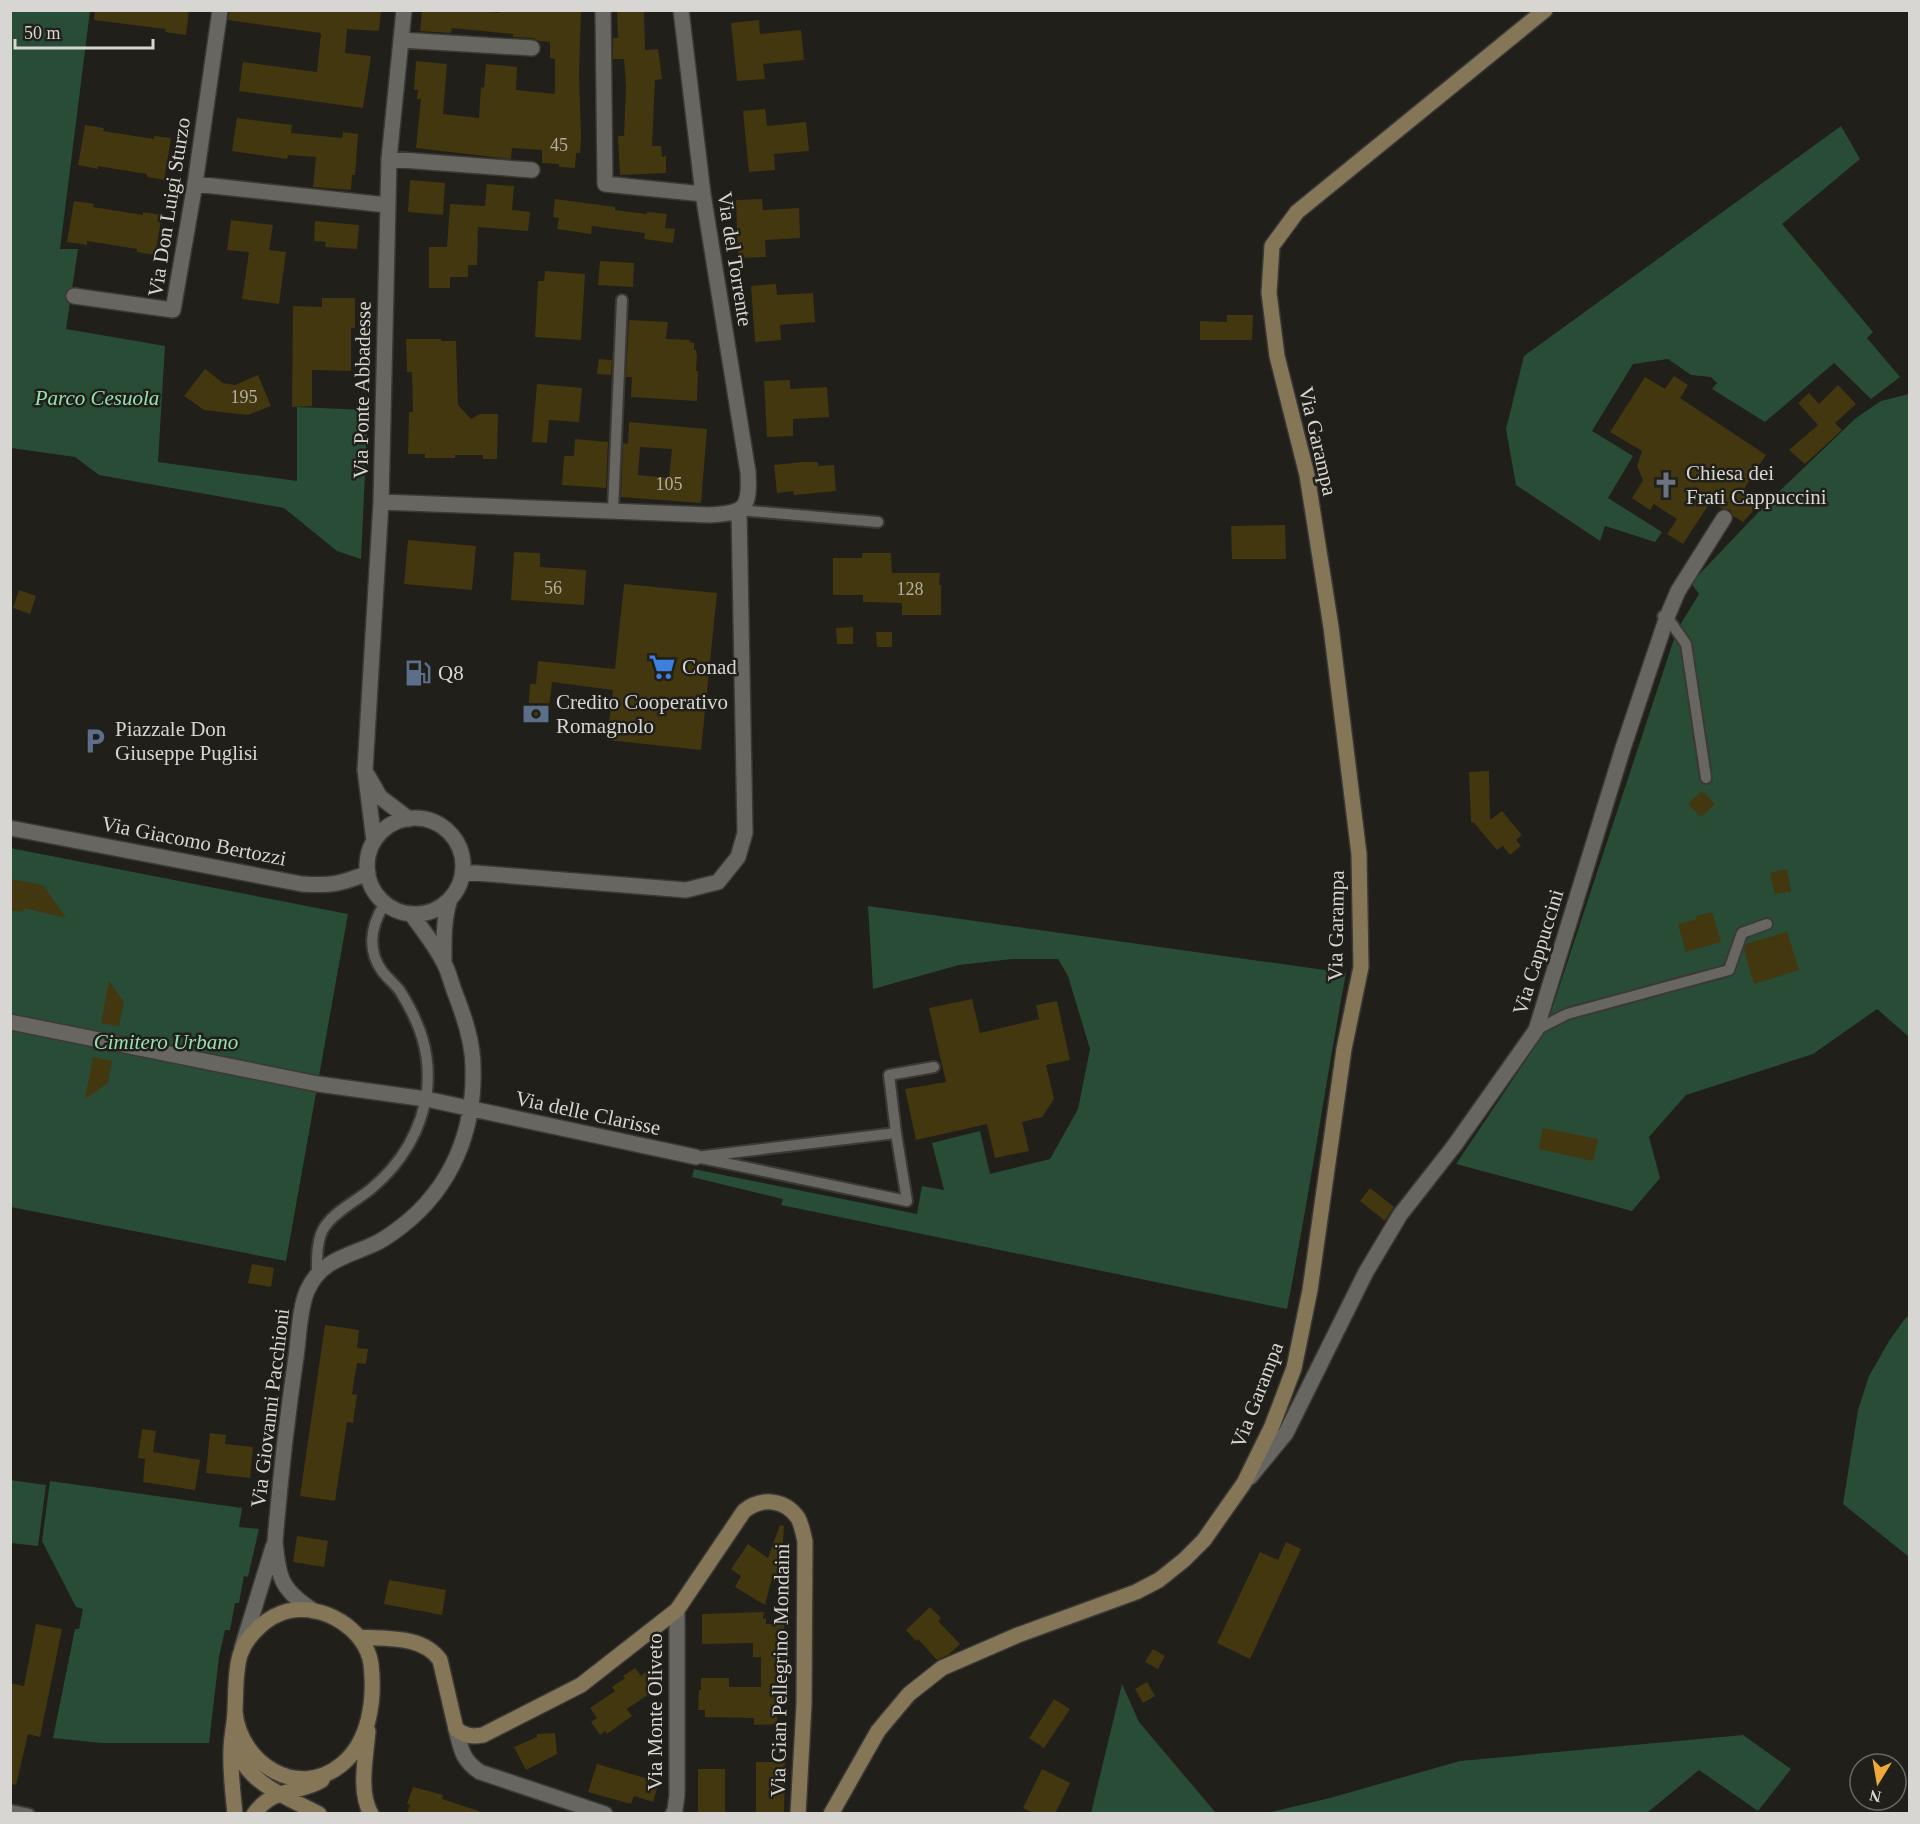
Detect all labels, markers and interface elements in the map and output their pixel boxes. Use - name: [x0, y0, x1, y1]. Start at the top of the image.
- scale bar: [15, 12, 153, 50]
- text: 50 m: [24, 23, 61, 43]
- street label: Via Don Luigi Sturzo: [143, 116, 195, 298]
- house number: 45: [550, 135, 568, 155]
- street label: Via del Torrente: [713, 190, 757, 328]
- street label: Via Ponte Abbadesse: [348, 301, 376, 479]
- street label: Via Garampa: [1294, 384, 1342, 499]
- park label: Parco Cesuola: [34, 386, 159, 410]
- house number: 195: [231, 387, 258, 407]
- place label: Chiesa dei Frati Cappuccini: [1686, 461, 1827, 509]
- church icon: Chiesa dei Frati Cappuccini: [1651, 470, 1681, 500]
- house number: 105: [656, 474, 683, 494]
- house number: 56: [544, 578, 562, 598]
- house number: 128: [897, 579, 924, 599]
- supermarket icon: Conad: [647, 652, 677, 682]
- place label: Conad: [682, 655, 737, 679]
- fuel station icon: Q8: [403, 658, 433, 688]
- place label: Q8: [438, 661, 464, 685]
- place label: Credito Cooperativo Romagnolo: [556, 690, 728, 738]
- bank icon: Credito Cooperativo Romagnolo: [521, 699, 551, 729]
- place label: Piazzale Don Giuseppe Puglisi: [115, 717, 258, 765]
- parking icon: Piazzale Don Giuseppe Puglisi: [80, 726, 110, 756]
- street label: Via Giacomo Bertozzi: [100, 811, 289, 871]
- street label: Via Garampa: [1323, 869, 1349, 982]
- street label: Via Cappuccini: [1508, 886, 1569, 1018]
- park label: Cimitero Urbano: [94, 1030, 238, 1054]
- street label: Via delle Clarisse: [513, 1086, 663, 1140]
- street label: Via Giovanni Pacchioni: [246, 1307, 294, 1509]
- street label: Via Garampa: [1226, 1338, 1288, 1451]
- street label: Via Gian Pellegrino Mondaini: [766, 1543, 794, 1797]
- street label: Via Monte Oliveto: [643, 1633, 667, 1791]
- north arrow: [1848, 1752, 1908, 1812]
- text: N: [1868, 1787, 1883, 1806]

